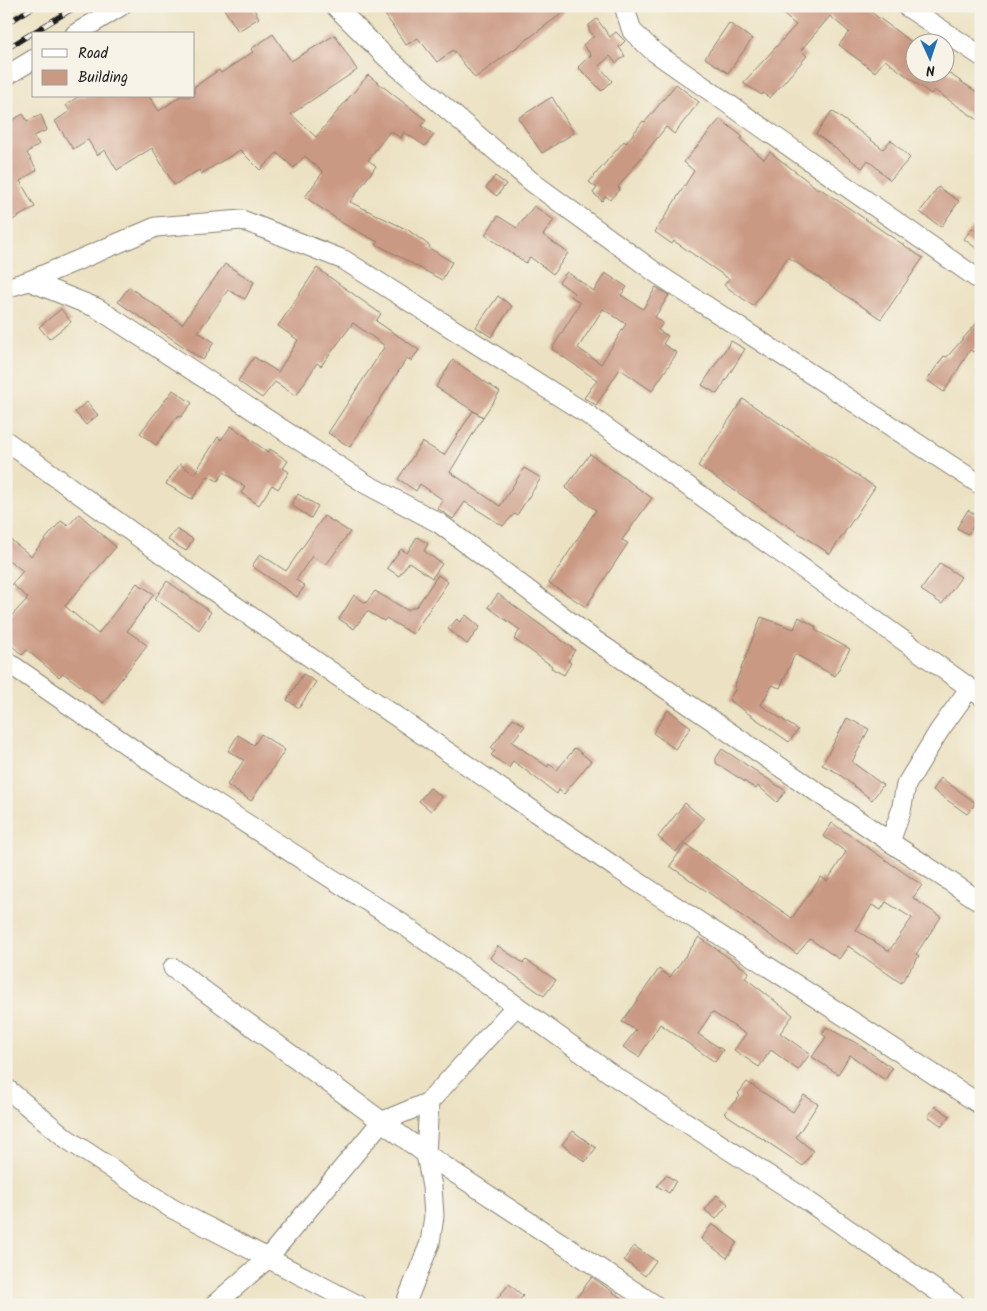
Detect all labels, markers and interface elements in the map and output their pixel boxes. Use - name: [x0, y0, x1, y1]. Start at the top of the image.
- legend: [32, 32, 195, 98]
- north arrow: [904, 32, 954, 82]
- text: Road: [78, 42, 109, 66]
- text: N: [925, 59, 936, 81]
- text: Building: [78, 66, 128, 90]

